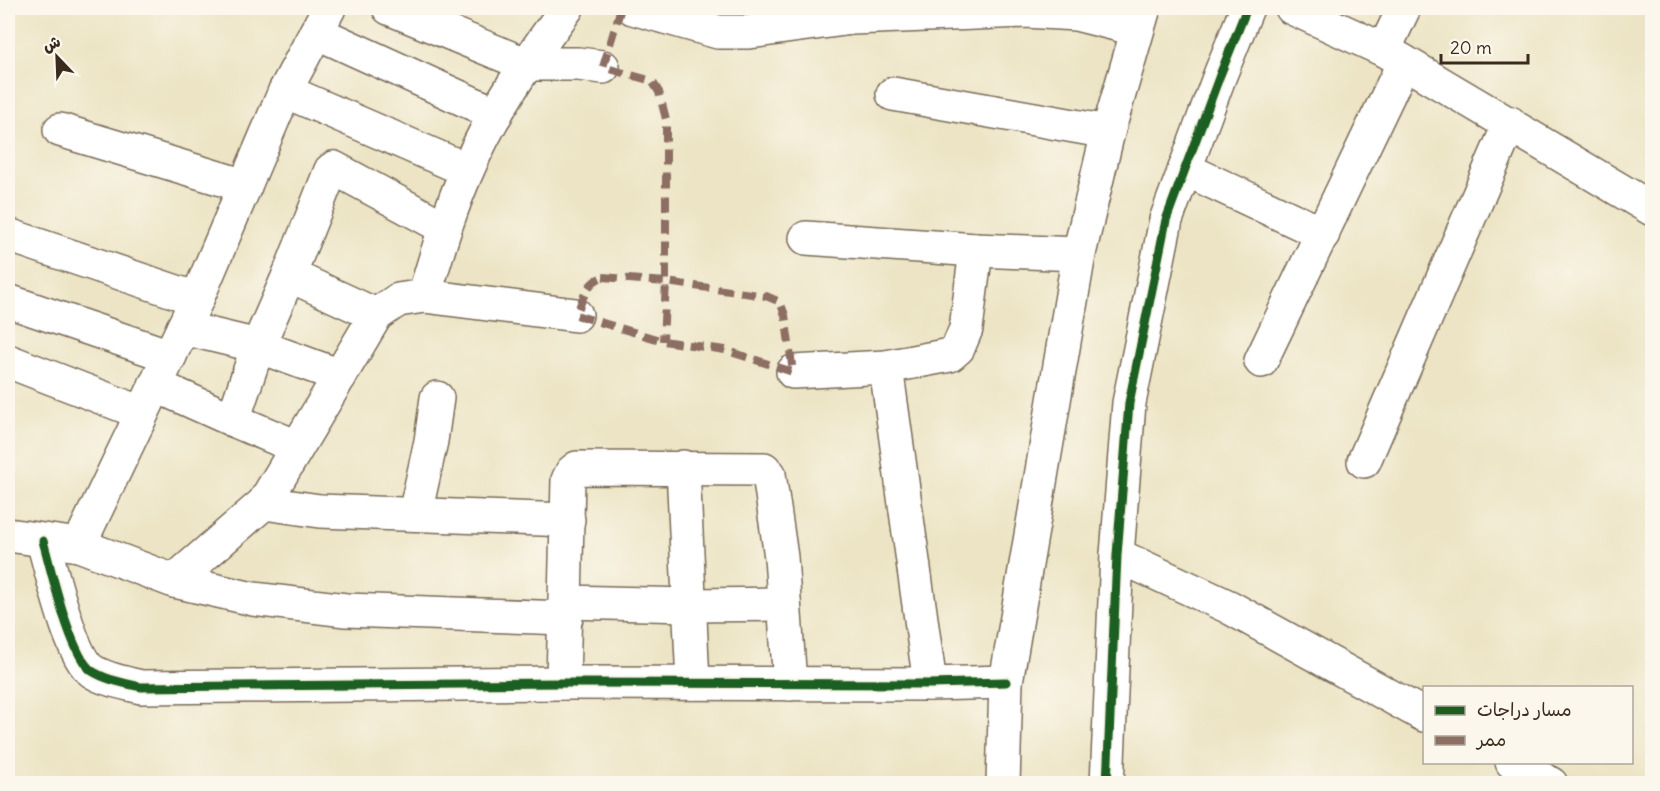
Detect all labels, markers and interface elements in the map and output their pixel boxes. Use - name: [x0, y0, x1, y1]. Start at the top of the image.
- north arrow: [27, 27, 87, 87]
- scale bar: [1441, 27, 1528, 65]
- text: ش: [39, 31, 63, 56]
- text: 20 m: [1450, 36, 1492, 59]
- legend: [1423, 686, 1633, 764]
- text: مسار دراجات: [1477, 698, 1572, 721]
- text: ممر: [1475, 728, 1506, 751]

